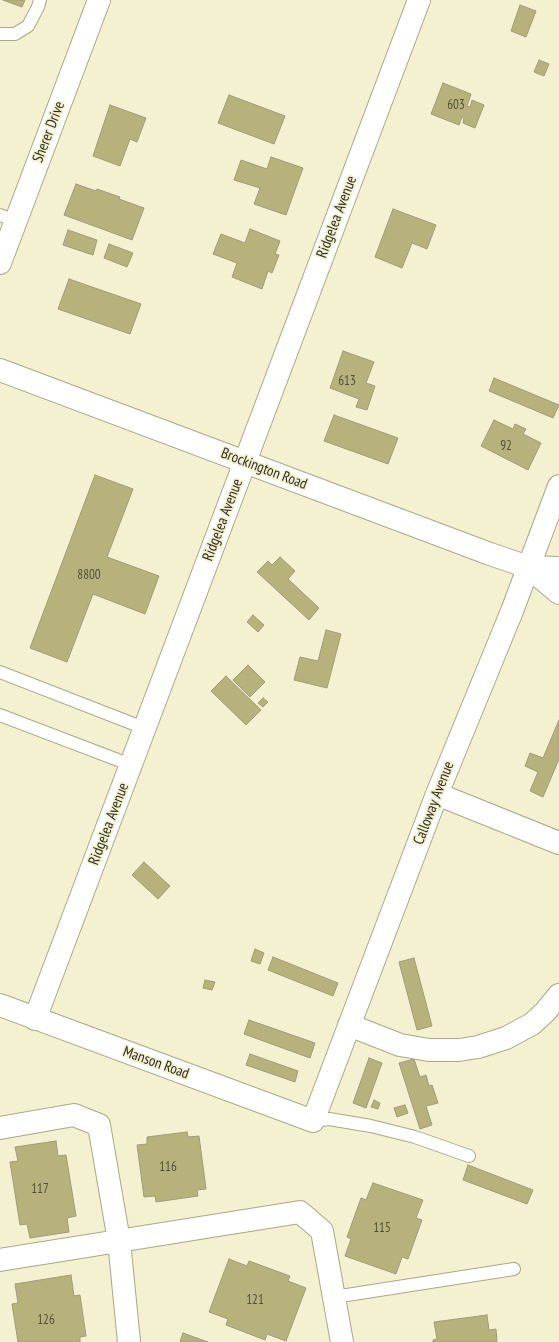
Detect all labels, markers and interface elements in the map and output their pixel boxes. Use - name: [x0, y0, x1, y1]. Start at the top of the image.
- house number: 603: [447, 97, 465, 113]
- street label: Sherer Drive: [29, 99, 69, 165]
- street label: Ridgelea Avenue: [313, 173, 361, 261]
- house number: 613: [338, 373, 356, 389]
- house number: 92: [500, 438, 512, 454]
- street label: Brockington Road: [218, 444, 310, 494]
- street label: Ridgelea Avenue: [199, 476, 247, 564]
- house number: 8800: [77, 567, 101, 583]
- street label: Calloway Avenue: [410, 759, 458, 847]
- street label: Ridgelea Avenue: [85, 780, 133, 868]
- street label: Manson Road: [120, 1043, 192, 1083]
- house number: 116: [159, 1159, 177, 1175]
- house number: 117: [31, 1181, 49, 1197]
- house number: 115: [373, 1220, 391, 1236]
- house number: 121: [246, 1292, 264, 1308]
- house number: 126: [37, 1312, 55, 1328]

